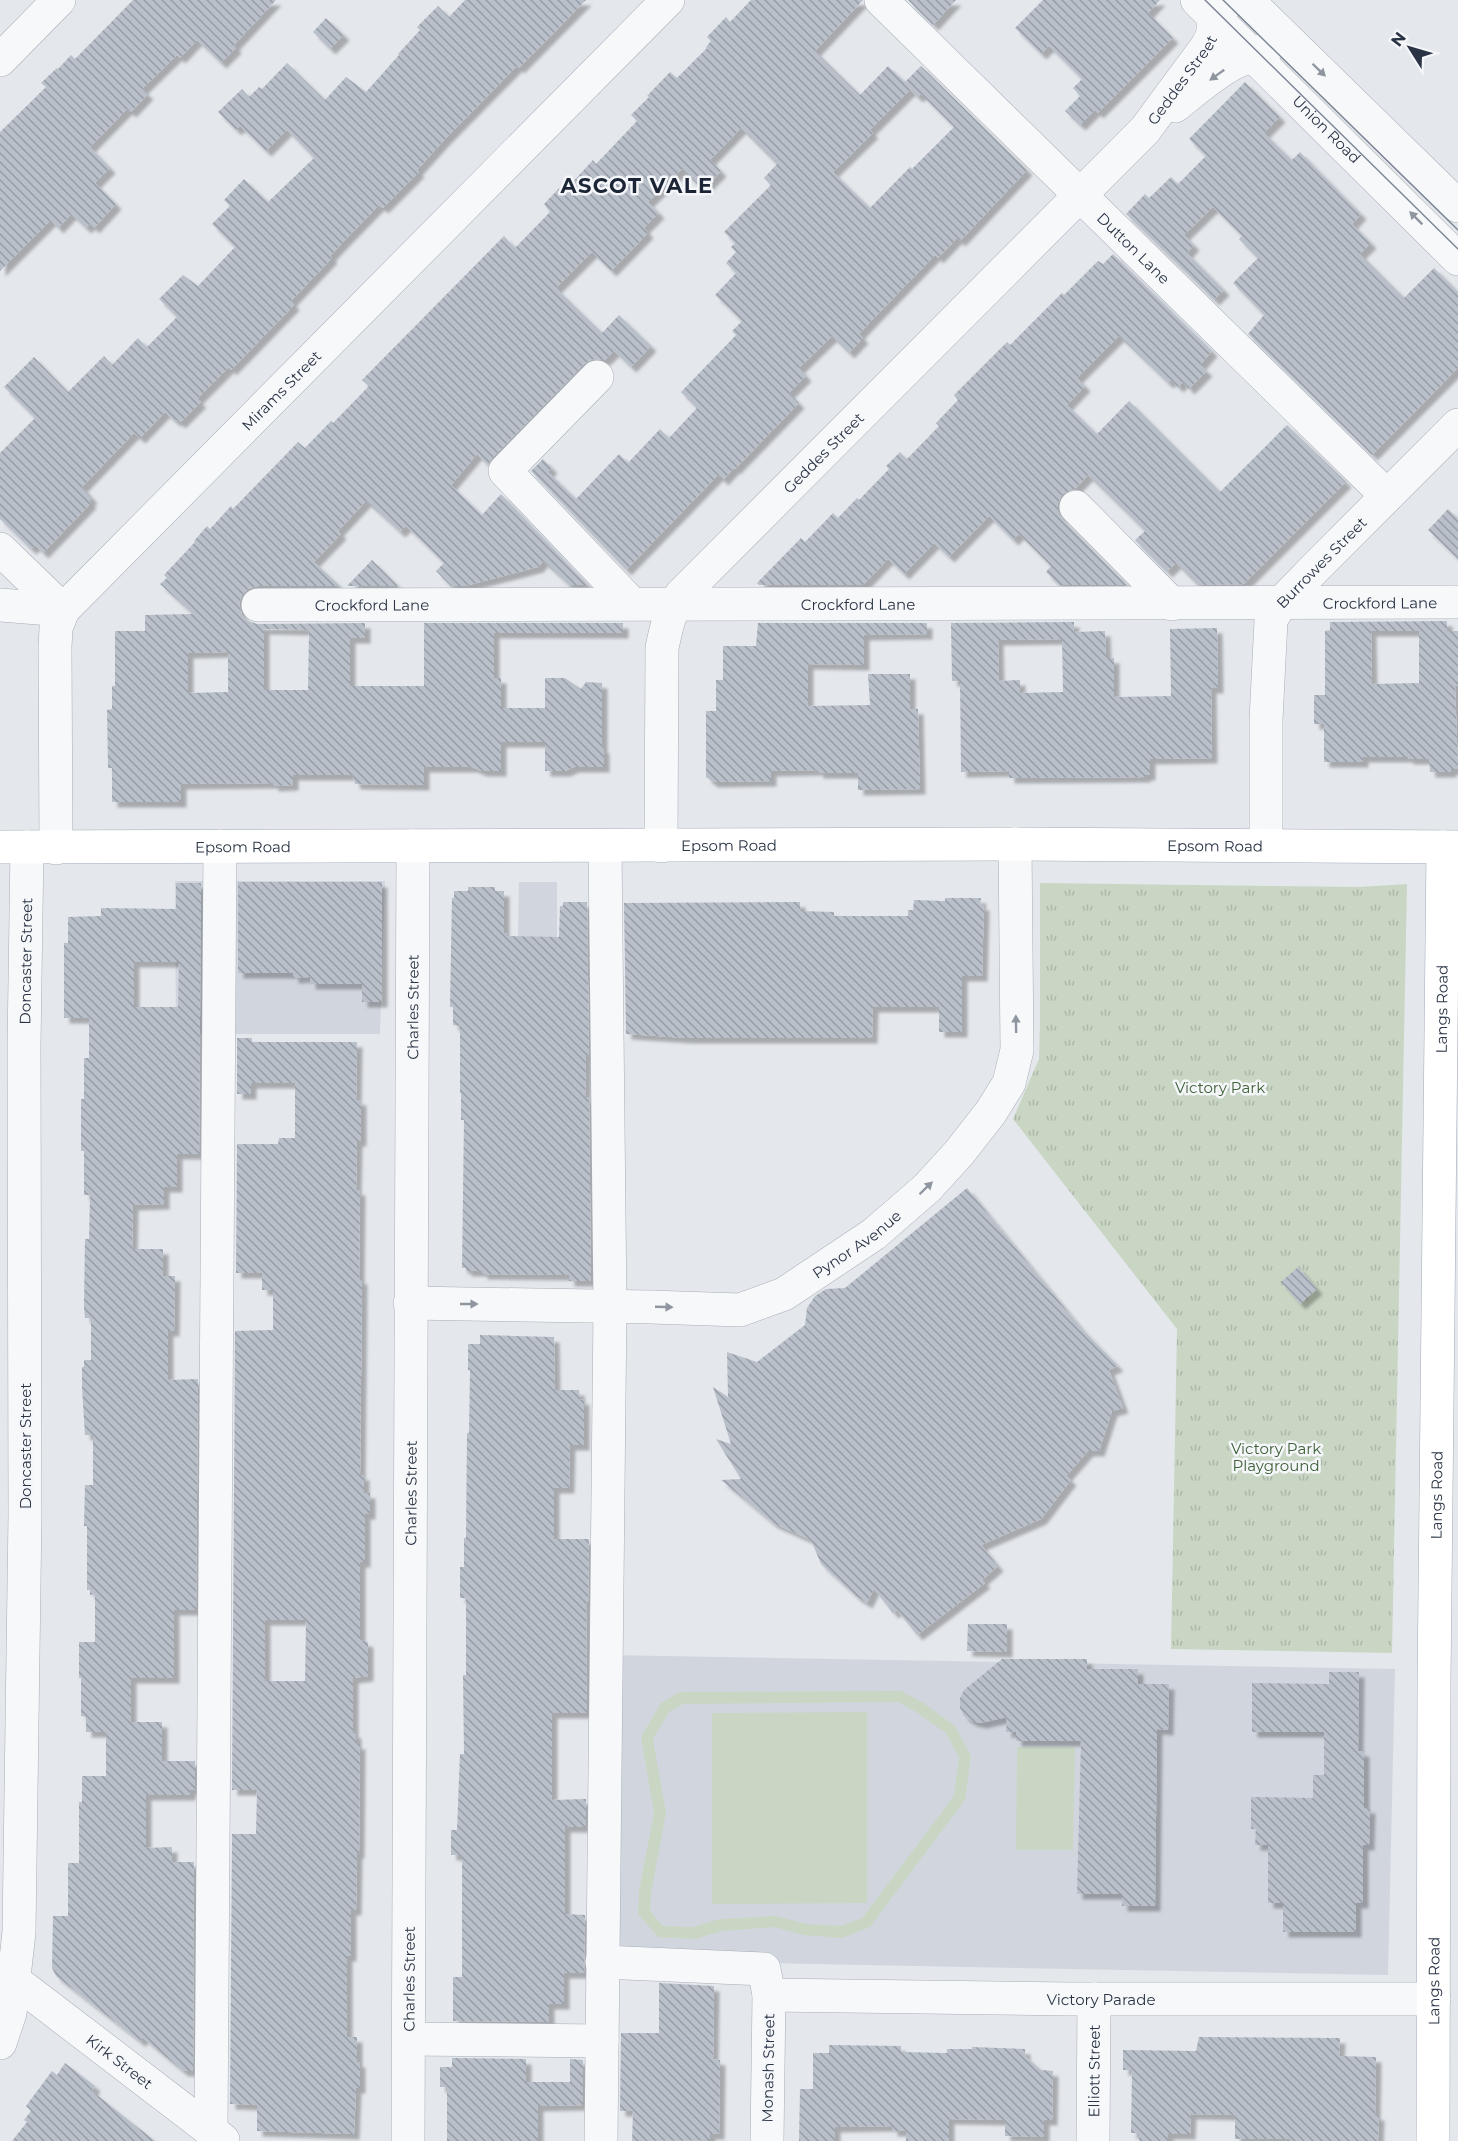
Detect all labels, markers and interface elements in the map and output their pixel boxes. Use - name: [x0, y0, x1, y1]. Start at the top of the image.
- north arrow: [1380, 18, 1440, 78]
- text: N: [1387, 28, 1410, 50]
- street label: Geddes Street: [1143, 32, 1221, 128]
- one-way arrow: [1312, 63, 1326, 77]
- one-way arrow: [1210, 69, 1226, 81]
- street label: Union Road: [1289, 91, 1365, 167]
- district label: ASCOT VALE: [559, 173, 714, 198]
- street label: Dutton Lane: [1093, 208, 1174, 288]
- one-way arrow: [1410, 211, 1424, 225]
- street label: Mirams Street: [237, 346, 325, 434]
- street label: Geddes Street: [779, 408, 868, 497]
- street label: Burrowes Street: [1272, 513, 1370, 612]
- street label: Crockford Lane: [1323, 593, 1437, 612]
- street label: Crockford Lane: [801, 594, 915, 613]
- street label: Crockford Lane: [315, 595, 429, 614]
- street label: Epsom Road: [681, 835, 777, 854]
- street label: Epsom Road: [1167, 836, 1263, 855]
- street label: Epsom Road: [195, 837, 291, 856]
- street label: Doncaster Street: [15, 898, 36, 1025]
- street label: Charles Street: [403, 954, 422, 1060]
- street label: Langs Road: [1431, 965, 1451, 1053]
- one-way arrow: [1011, 1014, 1021, 1033]
- park label: Victory Park: [1175, 1078, 1265, 1097]
- one-way arrow: [918, 1182, 932, 1196]
- street label: Pynor Avenue: [808, 1206, 905, 1282]
- one-way arrow: [459, 1299, 478, 1309]
- one-way arrow: [654, 1302, 673, 1312]
- street label: Doncaster Street: [16, 1383, 35, 1509]
- park label: Victory Park Playground: [1231, 1439, 1321, 1475]
- street label: Charles Street: [401, 1440, 420, 1546]
- street label: Langs Road: [1426, 1451, 1446, 1539]
- street label: Charles Street: [399, 1926, 418, 2032]
- street label: Langs Road: [1424, 1937, 1443, 2025]
- street label: Victory Parade: [1046, 1989, 1155, 2009]
- street label: Monash Street: [758, 2013, 778, 2123]
- street label: Elliott Street: [1084, 2024, 1103, 2118]
- street label: Kirk Street: [83, 2030, 157, 2093]

